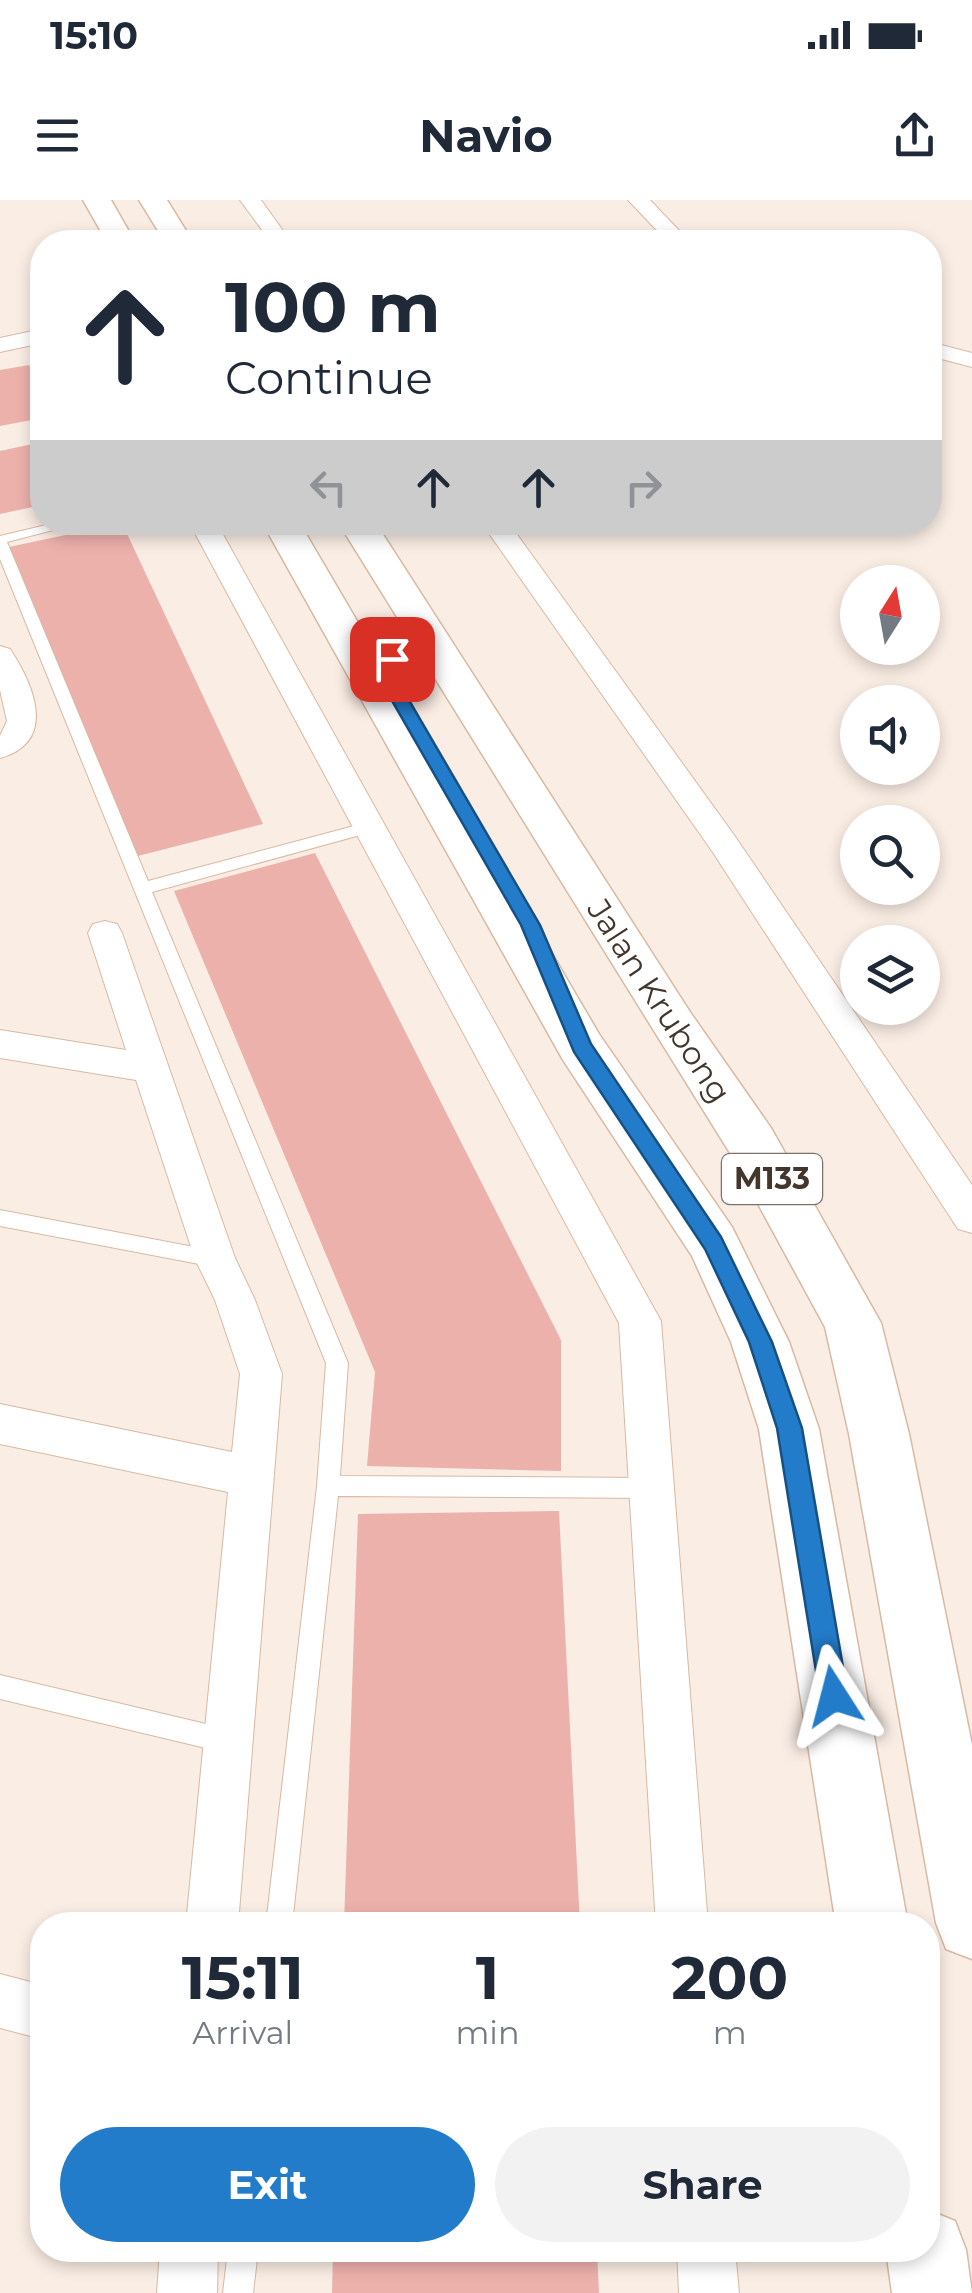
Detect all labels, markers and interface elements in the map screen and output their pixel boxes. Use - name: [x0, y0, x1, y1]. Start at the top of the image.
- text: 15:10: [50, 12, 138, 59]
- icon: menu: [30, 108, 85, 163]
- text: Navio: [419, 108, 553, 163]
- icon: share: [887, 108, 942, 163]
- text: 100 m: [225, 264, 441, 350]
- icon: ahead: [60, 270, 190, 400]
- text: Continue: [225, 350, 433, 405]
- icon: left: [301, 460, 356, 515]
- icon: ahead: [406, 460, 461, 515]
- icon: ahead: [511, 460, 566, 515]
- icon: right: [616, 460, 671, 515]
- north arrow: [840, 565, 940, 665]
- map controls: [840, 565, 940, 1025]
- pin: [350, 617, 435, 702]
- icon: arrive: [365, 632, 420, 687]
- button: sound: [840, 685, 940, 785]
- button: search: [840, 805, 940, 905]
- street label: Jalan Krubong: [579, 891, 740, 1110]
- button: layers: [840, 925, 940, 1025]
- road number: M133: [722, 1154, 822, 1204]
- position arrow: [782, 1644, 886, 1748]
- text: 15:11: [182, 1941, 304, 2014]
- text: 1: [476, 1941, 499, 2014]
- text: 200: [671, 1941, 788, 2014]
- text: Arrival: [192, 2013, 293, 2052]
- text: min: [455, 2013, 520, 2052]
- text: m: [713, 2013, 747, 2052]
- button: Exit: [60, 2127, 475, 2242]
- button: Share: [495, 2127, 910, 2242]

